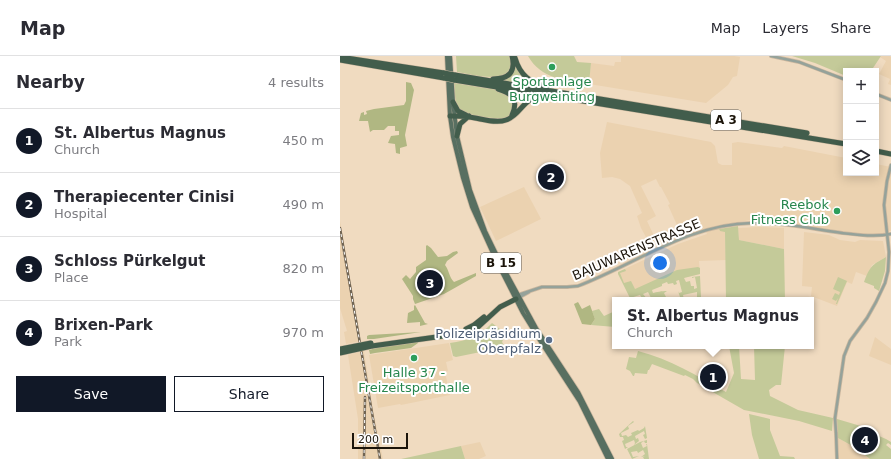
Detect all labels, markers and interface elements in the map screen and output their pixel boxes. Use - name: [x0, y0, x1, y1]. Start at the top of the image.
- text: Map: [20, 17, 65, 39]
- text: Map: [711, 20, 740, 36]
- text: Layers: [762, 20, 809, 36]
- text: Share: [831, 20, 871, 36]
- marker: Sportanlage Burgweinting: [547, 62, 557, 72]
- map controls: [843, 68, 879, 176]
- button: +: [843, 68, 879, 104]
- text: Nearby: [16, 72, 85, 92]
- place label: Sportanlage Burgweinting: [509, 74, 595, 104]
- text: 4 results: [268, 75, 324, 90]
- button: −: [843, 104, 879, 140]
- road number: A 3: [711, 110, 741, 130]
- text: St. Albertus Magnus: [54, 124, 226, 142]
- text: 1: [24, 133, 34, 148]
- text: 450 m: [282, 133, 324, 148]
- button: layers: [843, 140, 879, 176]
- text: Church: [54, 142, 100, 157]
- pin: 2: [538, 162, 564, 192]
- text: Therapiecenter Cinisi: [54, 188, 234, 206]
- text: 2: [24, 197, 34, 212]
- text: 490 m: [282, 197, 324, 212]
- place label: Reebok Fitness Club: [751, 197, 829, 227]
- text: Hospital: [54, 206, 107, 221]
- marker: Reebok Fitness Club: [832, 206, 842, 216]
- street label: BAJUWARENSTRASSE: [570, 216, 702, 283]
- text: Schloss Pürkelgut: [54, 252, 205, 270]
- road number: B 15: [481, 253, 521, 273]
- your location: [650, 253, 670, 273]
- text: 3: [24, 261, 34, 276]
- text: 820 m: [282, 261, 324, 276]
- pin: 3: [417, 268, 443, 298]
- text: Place: [54, 270, 89, 285]
- popup: [612, 297, 814, 349]
- text: St. Albertus Magnus: [627, 307, 799, 325]
- text: Brixen-Park: [54, 316, 153, 334]
- text: 4: [24, 325, 34, 340]
- text: 970 m: [282, 325, 324, 340]
- text: Church: [627, 325, 673, 340]
- place label: Polizeipräsidium Oberpfalz: [435, 326, 541, 356]
- text: Park: [54, 334, 82, 349]
- marker: Polizeipräsidium Oberpfalz: [544, 335, 554, 345]
- marker: Halle 37 - Freizeitsporthalle: [409, 353, 419, 363]
- pin: 1: [700, 362, 726, 392]
- place label: Halle 37 - Freizeitsporthalle: [358, 365, 470, 395]
- button: Save: [16, 376, 166, 412]
- button: Share: [174, 376, 324, 412]
- pin: 4: [852, 425, 878, 455]
- scale bar: [352, 431, 408, 450]
- text: 200 m: [358, 433, 393, 446]

